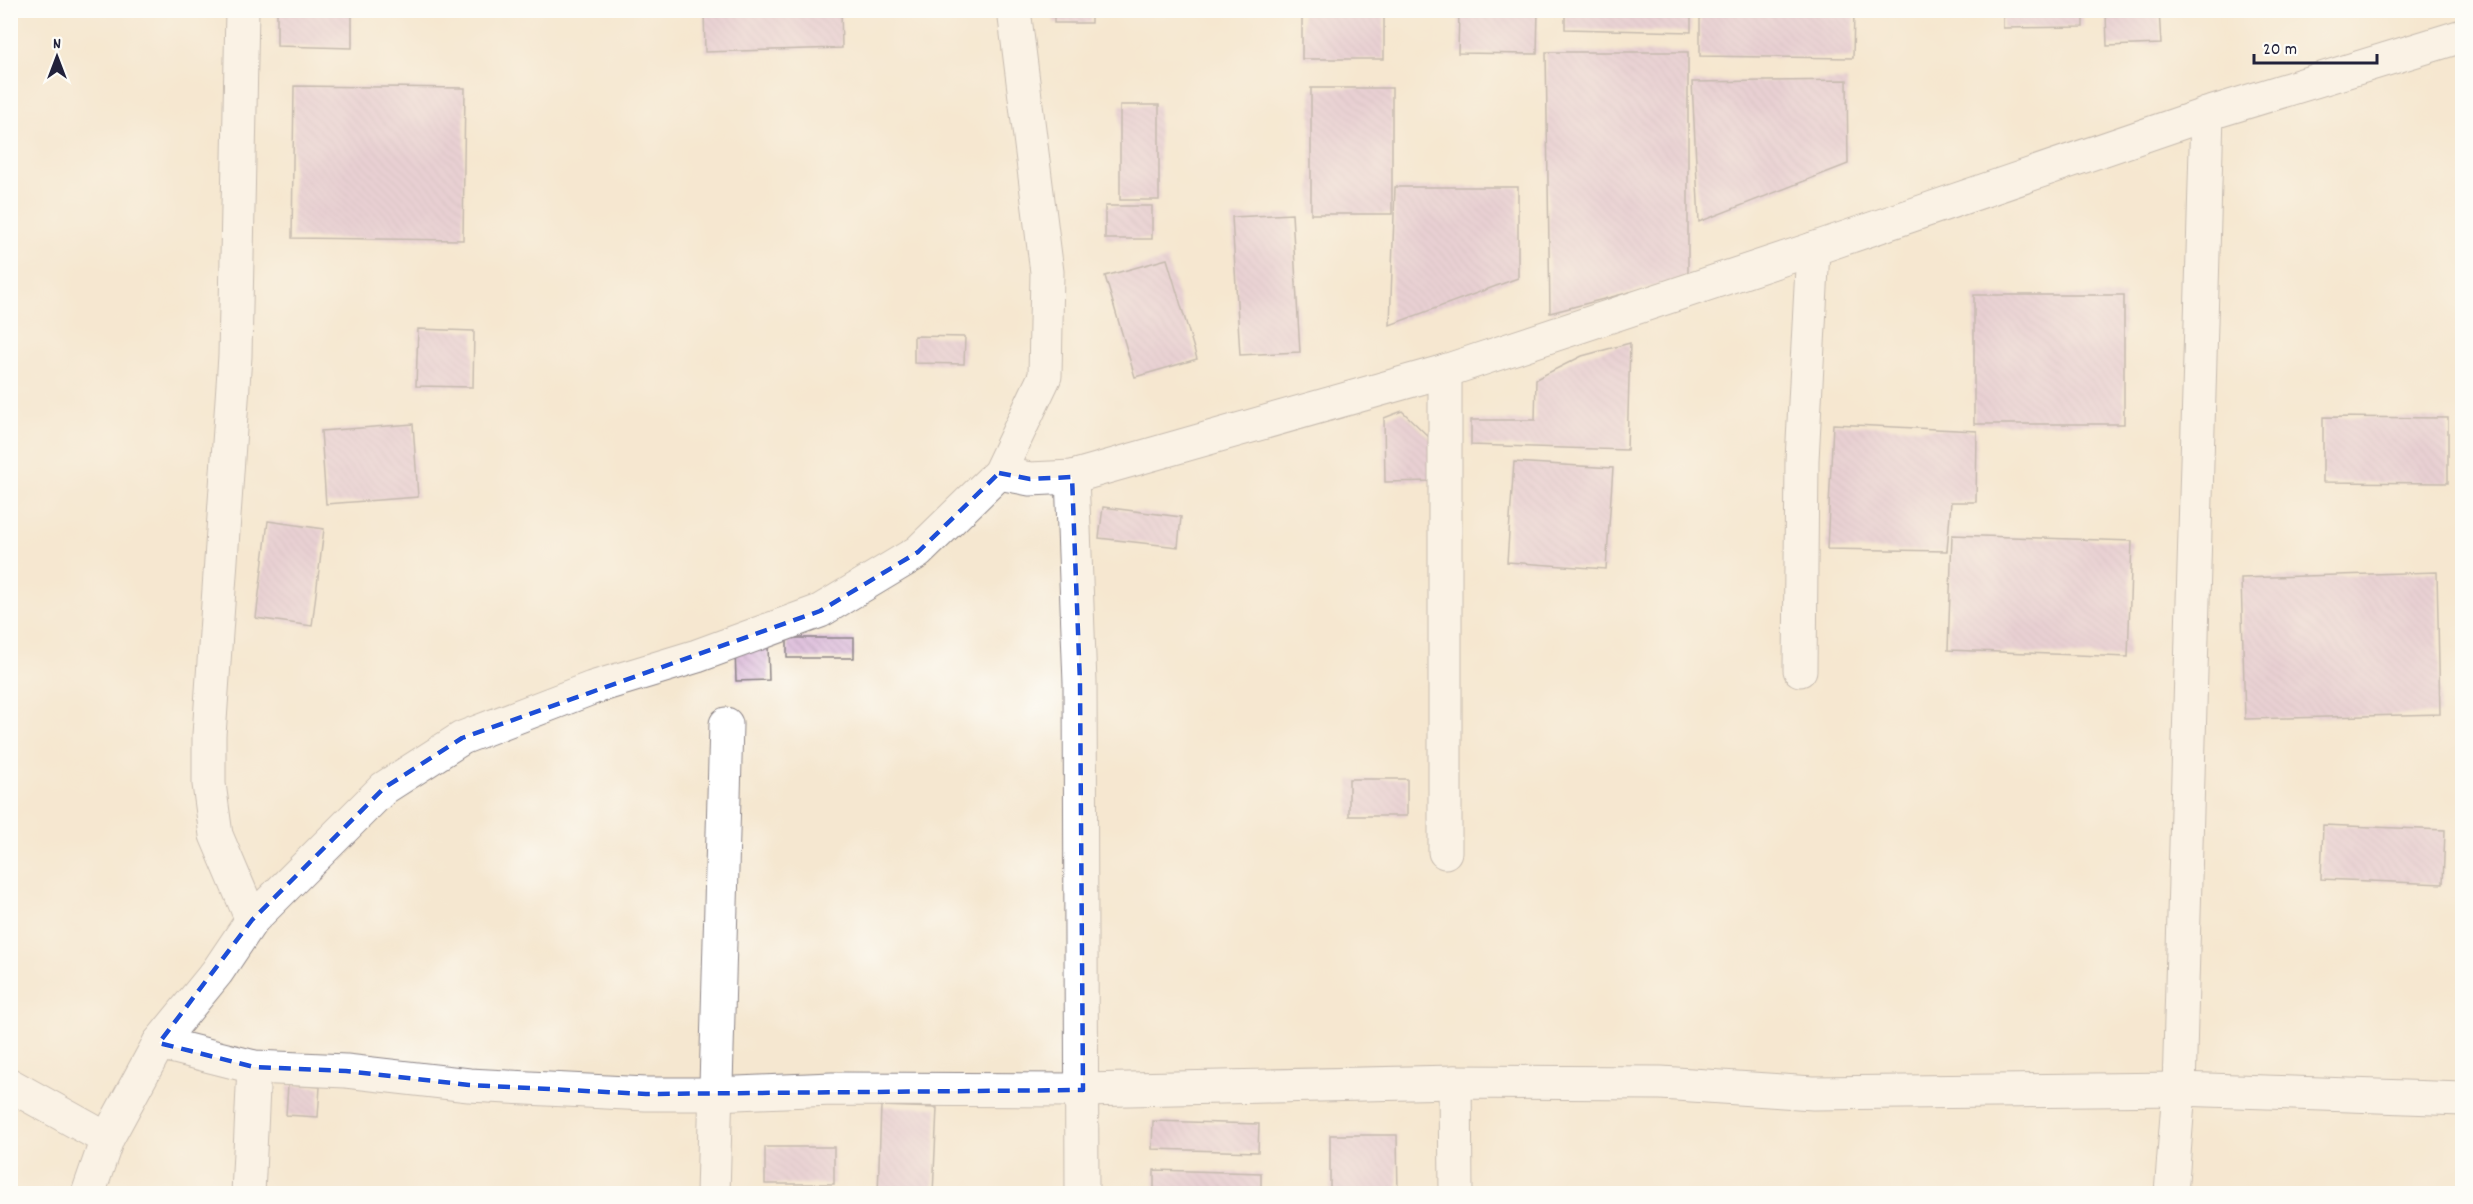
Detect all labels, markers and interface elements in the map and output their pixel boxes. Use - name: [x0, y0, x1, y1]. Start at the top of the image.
- north arrow: [27, 27, 87, 87]
- scale bar: [2254, 27, 2377, 65]
- text: N: [53, 33, 61, 56]
- text: 20 m: [2263, 38, 2297, 63]

